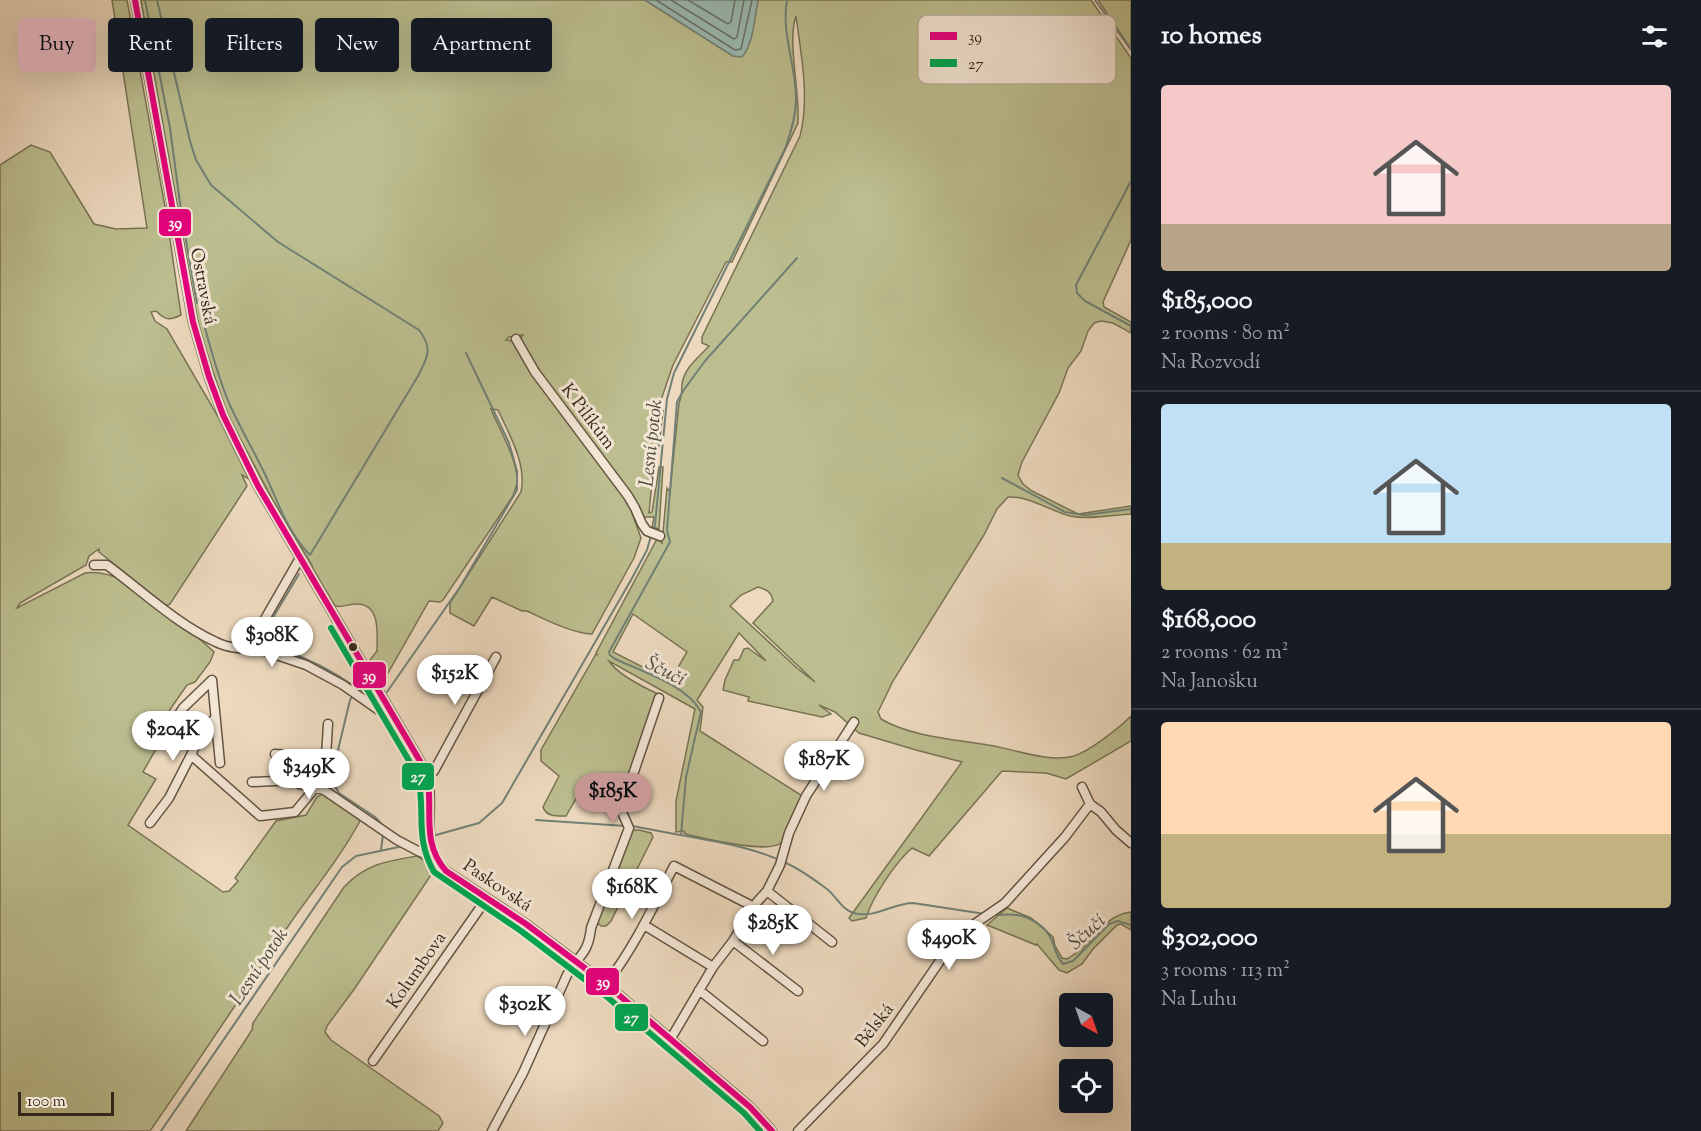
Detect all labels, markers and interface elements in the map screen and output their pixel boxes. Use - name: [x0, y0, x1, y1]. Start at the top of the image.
- legend: [918, 15, 1116, 84]
- chip: Buy: [18, 18, 96, 72]
- chip: Rent: [108, 18, 193, 72]
- chip: Filters: [205, 18, 303, 72]
- chip: New: [315, 18, 399, 72]
- chip: Apartment: [411, 18, 552, 72]
- text: 10 homes: [1161, 18, 1262, 55]
- icon: filters: [1638, 20, 1671, 53]
- text: 39: [968, 27, 982, 50]
- text: 27: [968, 54, 984, 77]
- icon: home: [1362, 124, 1470, 232]
- line badge: 39: [158, 208, 192, 237]
- text: 39: [168, 213, 182, 236]
- street label: Ostravská: [182, 246, 222, 327]
- text: $185,000: [1161, 283, 1253, 320]
- text: 2 rooms · 80 m²: [1161, 320, 1290, 349]
- text: Na Rozvodí: [1161, 349, 1260, 378]
- street label: K Pilíkům: [554, 379, 621, 456]
- water label: Lesní potok: [633, 398, 672, 489]
- icon: home: [1362, 443, 1470, 551]
- text: $168,000: [1161, 602, 1256, 639]
- pin: $308K: [230, 617, 314, 668]
- text: $308K: [245, 622, 299, 651]
- text: 2 rooms · 62 m²: [1161, 639, 1289, 668]
- unlabelled marker: [347, 641, 359, 653]
- water label: Ščučí: [640, 650, 691, 695]
- pin: $152K: [413, 655, 497, 706]
- text: $152K: [431, 660, 479, 689]
- line badge: 39: [352, 661, 387, 689]
- text: 39: [362, 666, 376, 689]
- text: Na Janošku: [1161, 668, 1258, 697]
- pin: $204K: [131, 711, 215, 762]
- text: $204K: [146, 716, 200, 745]
- pin: $187K: [782, 741, 866, 792]
- text: $187K: [798, 746, 850, 775]
- pin: $349K: [267, 749, 351, 800]
- text: $349K: [283, 754, 335, 783]
- icon: home: [1362, 761, 1470, 869]
- line badge: 27: [401, 762, 435, 791]
- text: 27: [410, 767, 427, 790]
- pin: $185K: [571, 773, 655, 824]
- text: $185K: [589, 778, 637, 807]
- street label: Paskovská: [457, 854, 537, 919]
- pin: $168K: [590, 869, 674, 920]
- text: $168K: [606, 874, 658, 903]
- pin: $285K: [731, 905, 815, 956]
- water label: Ščučí: [1062, 907, 1114, 958]
- text: $285K: [747, 910, 799, 939]
- pin: $490K: [907, 920, 991, 971]
- text: $302,000: [1161, 920, 1258, 957]
- water label: Lesní potok: [223, 923, 297, 1012]
- text: $490K: [921, 925, 977, 954]
- street label: Kolumbova: [382, 927, 454, 1015]
- text: 3 rooms · 113 m²: [1161, 957, 1290, 986]
- line badge: 39: [585, 967, 620, 996]
- text: 39: [596, 972, 610, 995]
- pin: $302K: [483, 986, 567, 1037]
- text: Na Luhu: [1161, 986, 1237, 1015]
- text: $302K: [499, 991, 551, 1020]
- north arrow: [1059, 993, 1113, 1047]
- map controls: [1059, 993, 1113, 1113]
- street label: Bělská: [850, 999, 901, 1054]
- line badge: 27: [614, 1003, 649, 1032]
- text: 27: [623, 1008, 640, 1031]
- button: locate: [1059, 1059, 1113, 1113]
- scale bar: [18, 1089, 114, 1116]
- text: 100 m: [27, 1091, 66, 1114]

